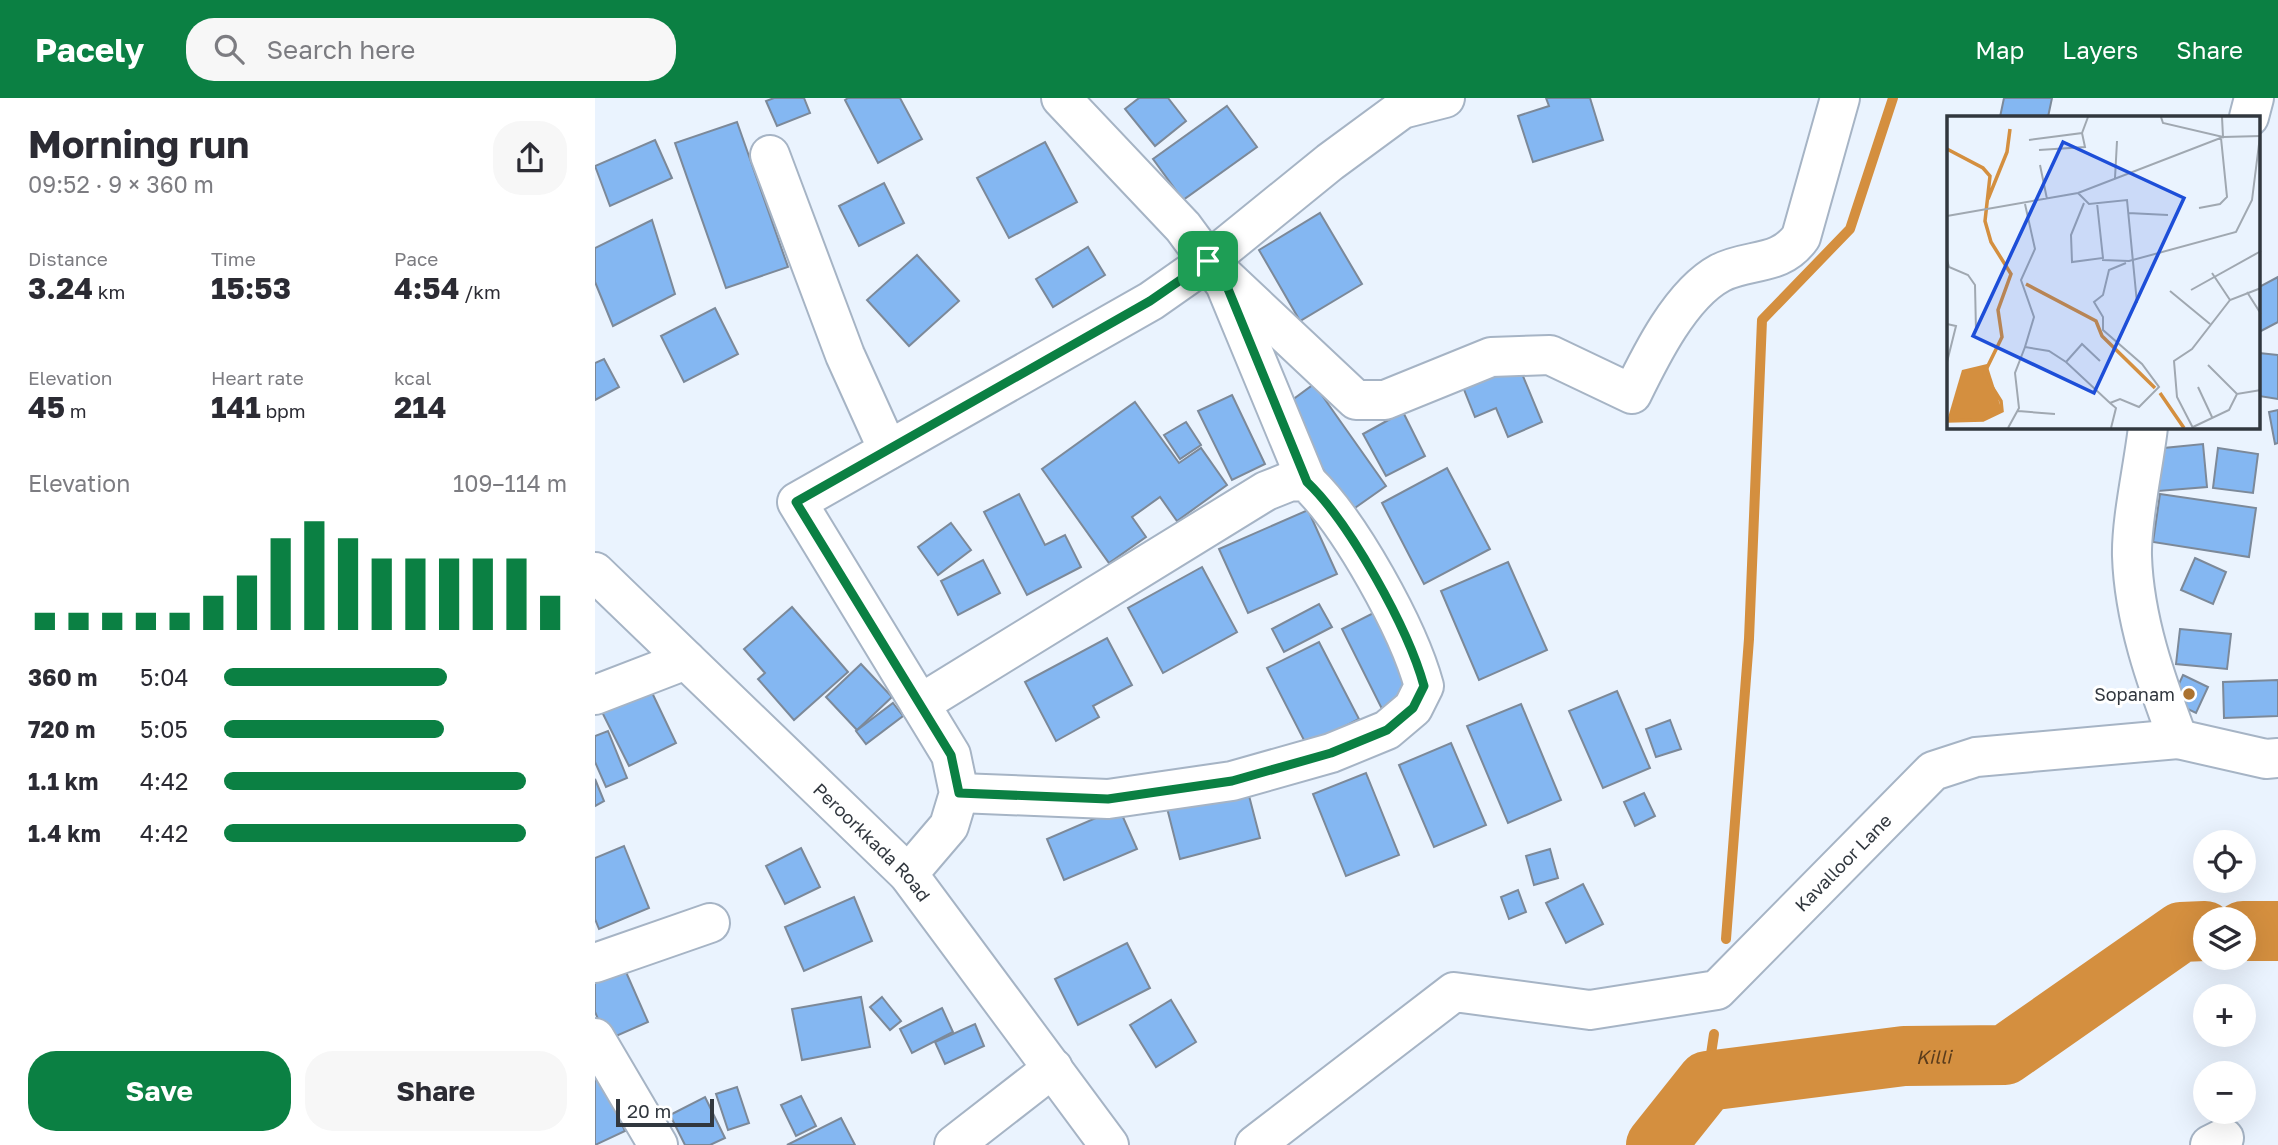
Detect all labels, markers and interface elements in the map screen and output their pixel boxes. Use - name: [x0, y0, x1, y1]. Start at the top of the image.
- search box: [186, 18, 676, 81]
- text: Pacely: [35, 30, 144, 69]
- icon: search: [210, 30, 248, 68]
- text: Search here: [266, 34, 415, 65]
- text: Map: [1975, 35, 2024, 64]
- text: Layers: [2062, 35, 2138, 64]
- text: Share: [2176, 35, 2243, 64]
- inset map: [1947, 116, 2261, 429]
- text: Morning run: [28, 121, 249, 166]
- button: share: [493, 121, 567, 195]
- text: 09:52 · 9 × 360 m: [28, 170, 214, 198]
- pin: [1178, 231, 1238, 291]
- icon: arrive: [1189, 242, 1227, 280]
- text: Distance: [28, 247, 108, 270]
- text: Time: [211, 247, 256, 270]
- text: Pace: [394, 247, 438, 270]
- text: 3.24: [28, 270, 93, 306]
- text: 15:53: [211, 270, 291, 306]
- text: 4:54: [394, 270, 459, 306]
- text: km: [93, 280, 125, 303]
- text: /km: [459, 280, 501, 303]
- text: Elevation: [28, 366, 113, 389]
- text: Heart rate: [211, 366, 304, 389]
- text: kcal: [394, 366, 432, 389]
- text: 45: [28, 389, 65, 425]
- text: 141: [211, 389, 261, 425]
- text: 214: [394, 389, 447, 425]
- text: m: [65, 399, 87, 422]
- text: bpm: [261, 399, 306, 422]
- text: Elevation: [28, 469, 130, 497]
- text: 109–114 m: [453, 469, 567, 497]
- text: 360 m: [28, 663, 97, 691]
- text: 5:04: [140, 663, 189, 691]
- place label: Sopanam: [2094, 683, 2175, 705]
- marker: Sopanam: [2181, 686, 2197, 702]
- text: 720 m: [28, 715, 95, 743]
- text: 5:05: [140, 715, 188, 743]
- text: 1.1 km: [28, 767, 98, 795]
- text: 4:42: [140, 767, 188, 795]
- street label: Peroorkkada Road: [809, 778, 935, 905]
- street label: Kavalloor Lane: [1790, 809, 1896, 916]
- text: 1.4 km: [28, 819, 101, 847]
- text: 4:42: [140, 819, 188, 847]
- map controls: [2193, 830, 2256, 1124]
- button: locate: [2193, 830, 2256, 893]
- button: layers: [2193, 907, 2256, 970]
- button: +: [2193, 984, 2256, 1047]
- water label: Killi: [1916, 1044, 1953, 1067]
- button: Save: [28, 1051, 291, 1131]
- button: Share: [305, 1051, 567, 1131]
- button: −: [2193, 1061, 2256, 1124]
- scale bar: [616, 1096, 714, 1128]
- text: 20 m: [627, 1099, 671, 1122]

